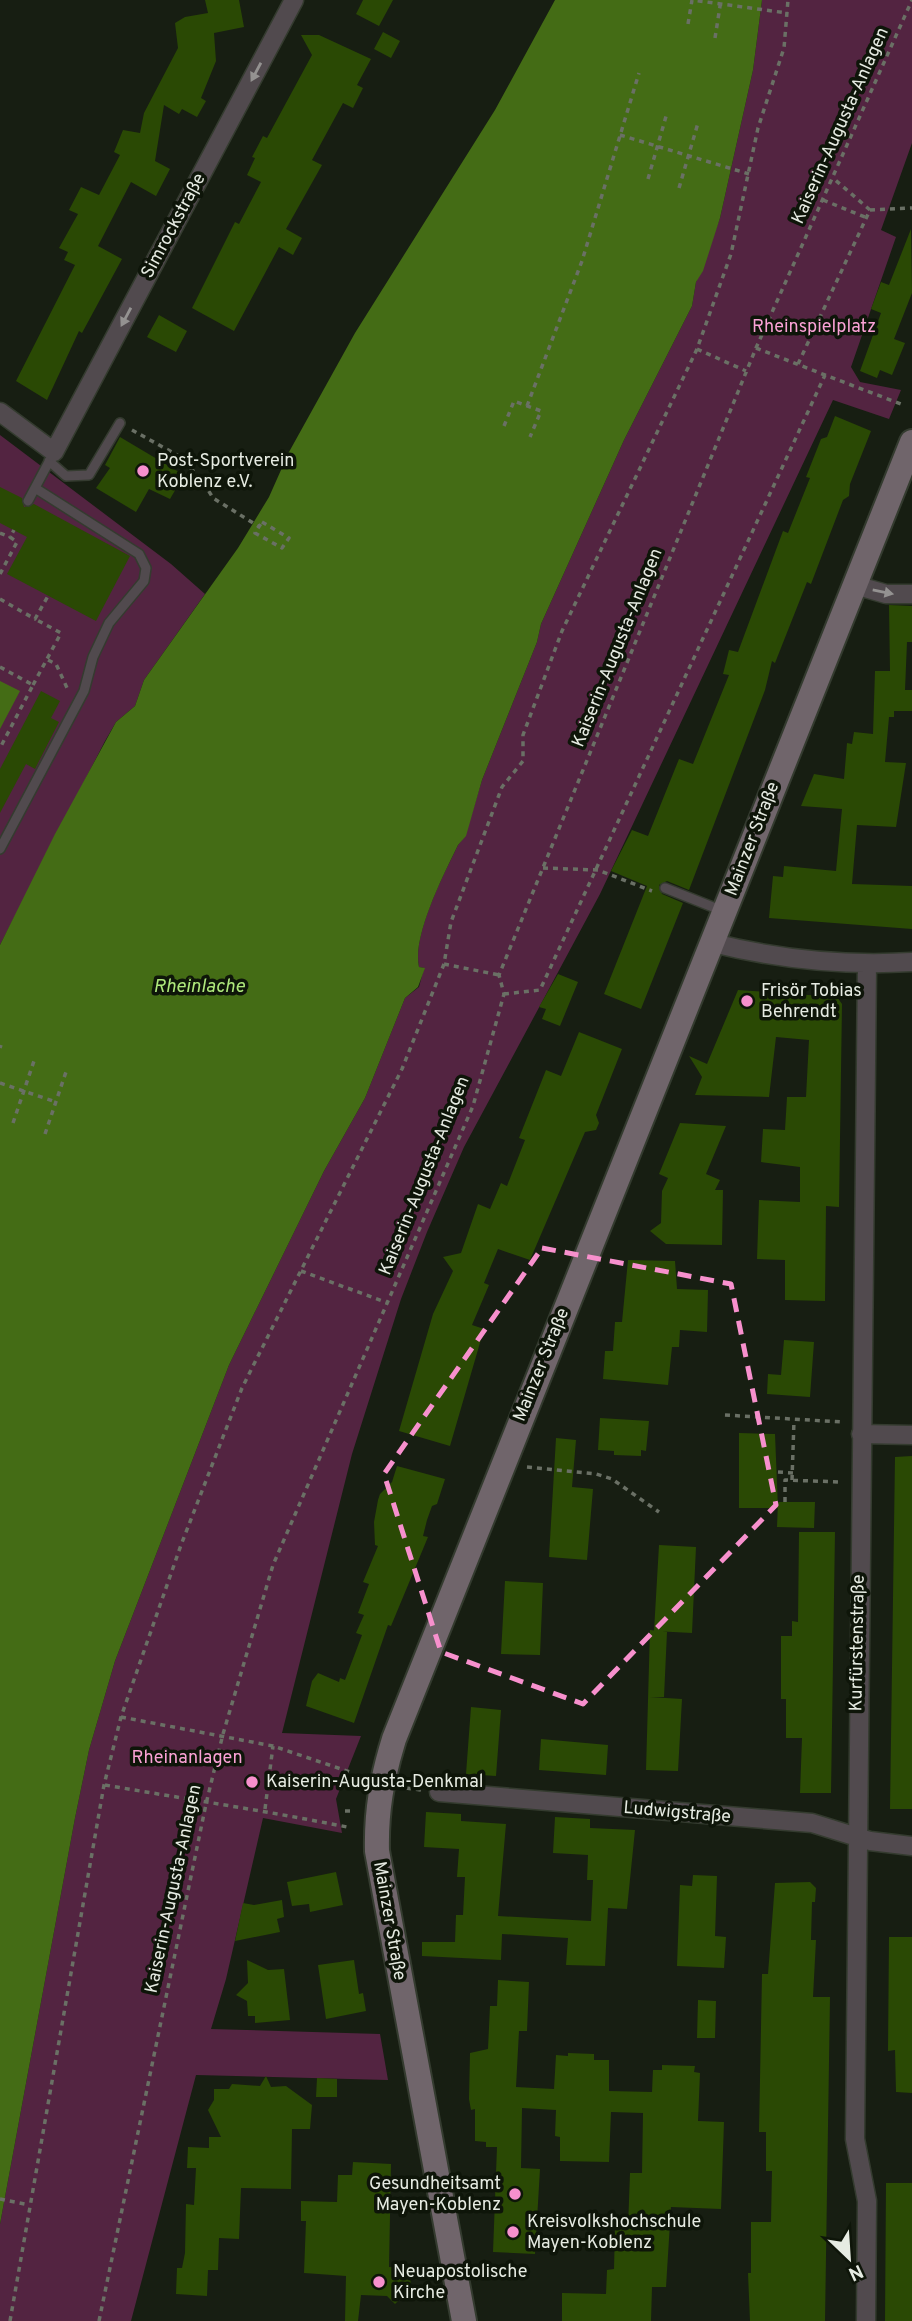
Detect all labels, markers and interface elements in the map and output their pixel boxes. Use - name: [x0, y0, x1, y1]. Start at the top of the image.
- street label: Kaiserin-Augusta-Anlagen: [787, 24, 895, 228]
- one-way arrow: [250, 62, 261, 82]
- street label: Simrockstraße: [137, 169, 211, 283]
- one-way arrow: [120, 307, 132, 326]
- park label: Rheinspielplatz: [752, 316, 876, 339]
- place label: Post-Sportverein Koblenz e.V.: [157, 450, 294, 494]
- marker: Post-Sportverein Koblenz e.V.: [135, 463, 151, 479]
- street label: Kaiserin-Augusta-Anlagen: [567, 545, 669, 751]
- one-way arrow: [872, 586, 894, 597]
- street label: Mainzer Straße: [721, 779, 785, 899]
- water label: Rheinlache: [153, 975, 245, 999]
- place label: Frisör Tobias Behrendt: [761, 980, 862, 1024]
- marker: Frisör Tobias Behrendt: [739, 993, 755, 1009]
- street label: Kaiserin-Augusta-Anlagen: [374, 1073, 476, 1279]
- street label: Mainzer Straße: [509, 1305, 575, 1425]
- street label: Kurfürstenstraße: [845, 1574, 871, 1712]
- park label: Rheinanlagen: [131, 1747, 243, 1770]
- place label: Kaiserin-Augusta-Denkmal: [266, 1771, 483, 1794]
- marker: Kaiserin-Augusta-Denkmal: [244, 1774, 260, 1790]
- street label: Kaiserin-Augusta-Anlagen: [141, 1782, 207, 1996]
- street label: Ludwigstraße: [622, 1797, 732, 1829]
- street label: Mainzer Straße: [367, 1860, 411, 1982]
- place label: Gesundheitsamt Mayen-Koblenz: [369, 2173, 501, 2217]
- marker: Gesundheitsamt Mayen-Koblenz: [507, 2186, 523, 2202]
- place label: Kreisvolkshochschule Mayen-Koblenz: [527, 2211, 701, 2255]
- north arrow: [814, 2223, 884, 2293]
- marker: Kreisvolkshochschule Mayen-Koblenz: [505, 2224, 521, 2240]
- text: N: [844, 2258, 867, 2285]
- place label: Neuapostolische Kirche: [393, 2261, 527, 2305]
- marker: Neuapostolische Kirche: [371, 2274, 387, 2290]

